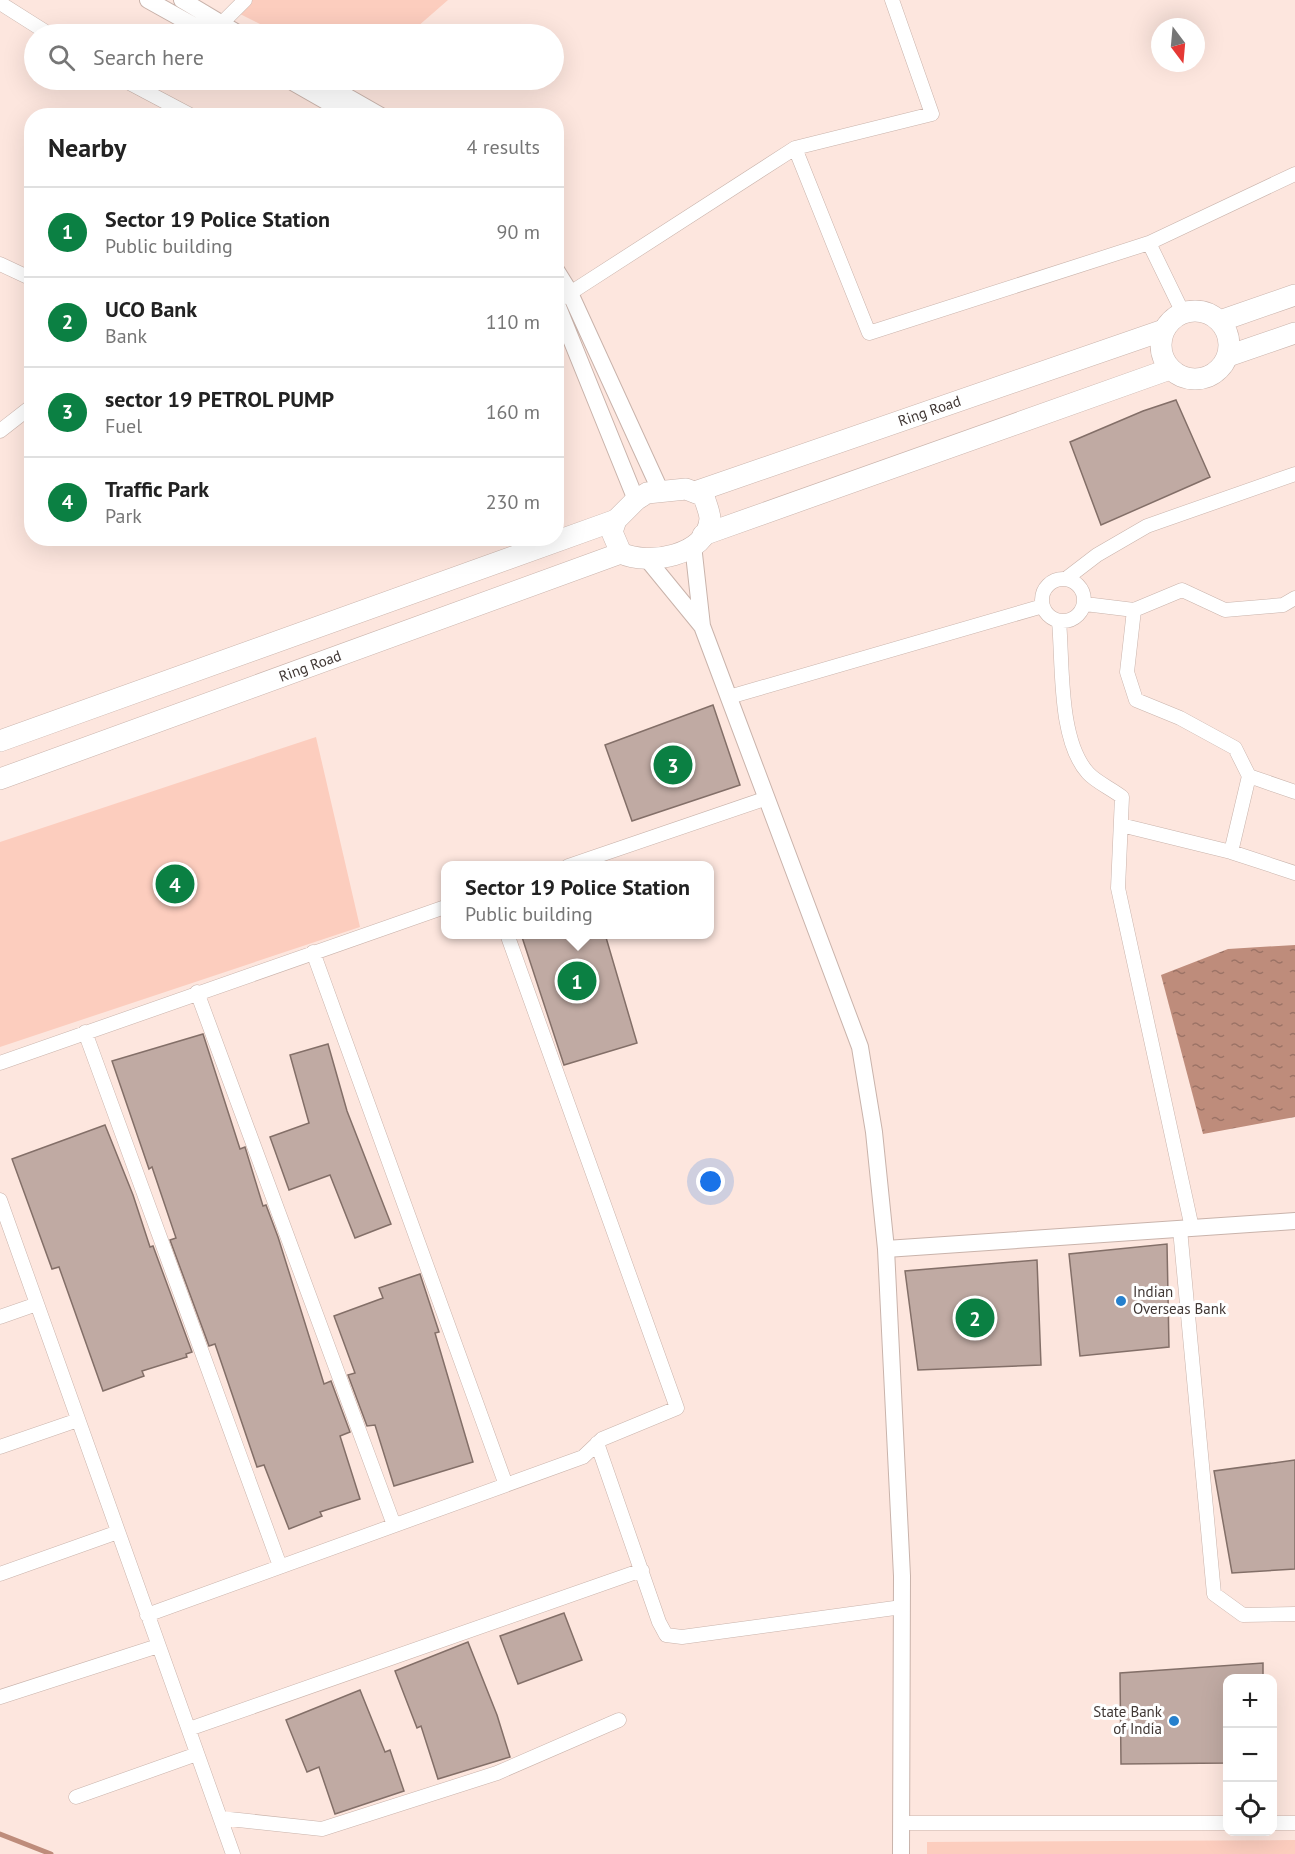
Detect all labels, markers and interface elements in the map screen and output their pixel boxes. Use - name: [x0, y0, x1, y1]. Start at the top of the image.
- north arrow: [1151, 18, 1205, 72]
- search box: [24, 24, 564, 90]
- icon: search: [45, 41, 78, 74]
- text: Search here: [93, 43, 204, 71]
- text: Nearby: [48, 131, 126, 164]
- text: 4 results: [467, 134, 540, 160]
- text: Sector 19 Police Station: [105, 205, 330, 233]
- text: 1: [62, 219, 73, 245]
- text: 90 m: [497, 219, 540, 245]
- text: Public building: [105, 233, 233, 259]
- text: UCO Bank: [105, 295, 197, 323]
- text: 2: [62, 309, 73, 335]
- text: 110 m: [486, 309, 540, 335]
- text: Bank: [105, 323, 147, 349]
- text: sector 19 PETROL PUMP: [105, 385, 334, 413]
- street label: Ring Road: [895, 391, 963, 430]
- text: 3: [62, 399, 73, 425]
- text: 160 m: [486, 399, 540, 425]
- text: Fuel: [105, 413, 142, 439]
- text: Traffic Park: [105, 475, 209, 503]
- text: 4: [62, 489, 73, 515]
- text: 230 m: [486, 489, 540, 515]
- text: Park: [105, 503, 142, 529]
- street label: Ring Road: [276, 646, 344, 686]
- pin: 3: [654, 742, 692, 788]
- popup: [441, 861, 714, 939]
- pin: 4: [156, 862, 195, 906]
- text: Sector 19 Police Station: [465, 873, 690, 901]
- text: Public building: [465, 901, 593, 927]
- pin: 1: [558, 958, 596, 1004]
- your location: [696, 1167, 725, 1196]
- place label: Indian Overseas Bank: [1133, 1282, 1227, 1318]
- marker: Indian Overseas Bank: [1114, 1294, 1128, 1308]
- pin: 2: [956, 1296, 994, 1340]
- map controls: [1223, 1674, 1277, 1836]
- button: +: [1223, 1674, 1277, 1728]
- place label: State Bank of India: [1093, 1702, 1163, 1738]
- marker: State Bank of India: [1167, 1714, 1181, 1728]
- button: −: [1223, 1728, 1277, 1782]
- button: locate: [1223, 1782, 1277, 1836]

